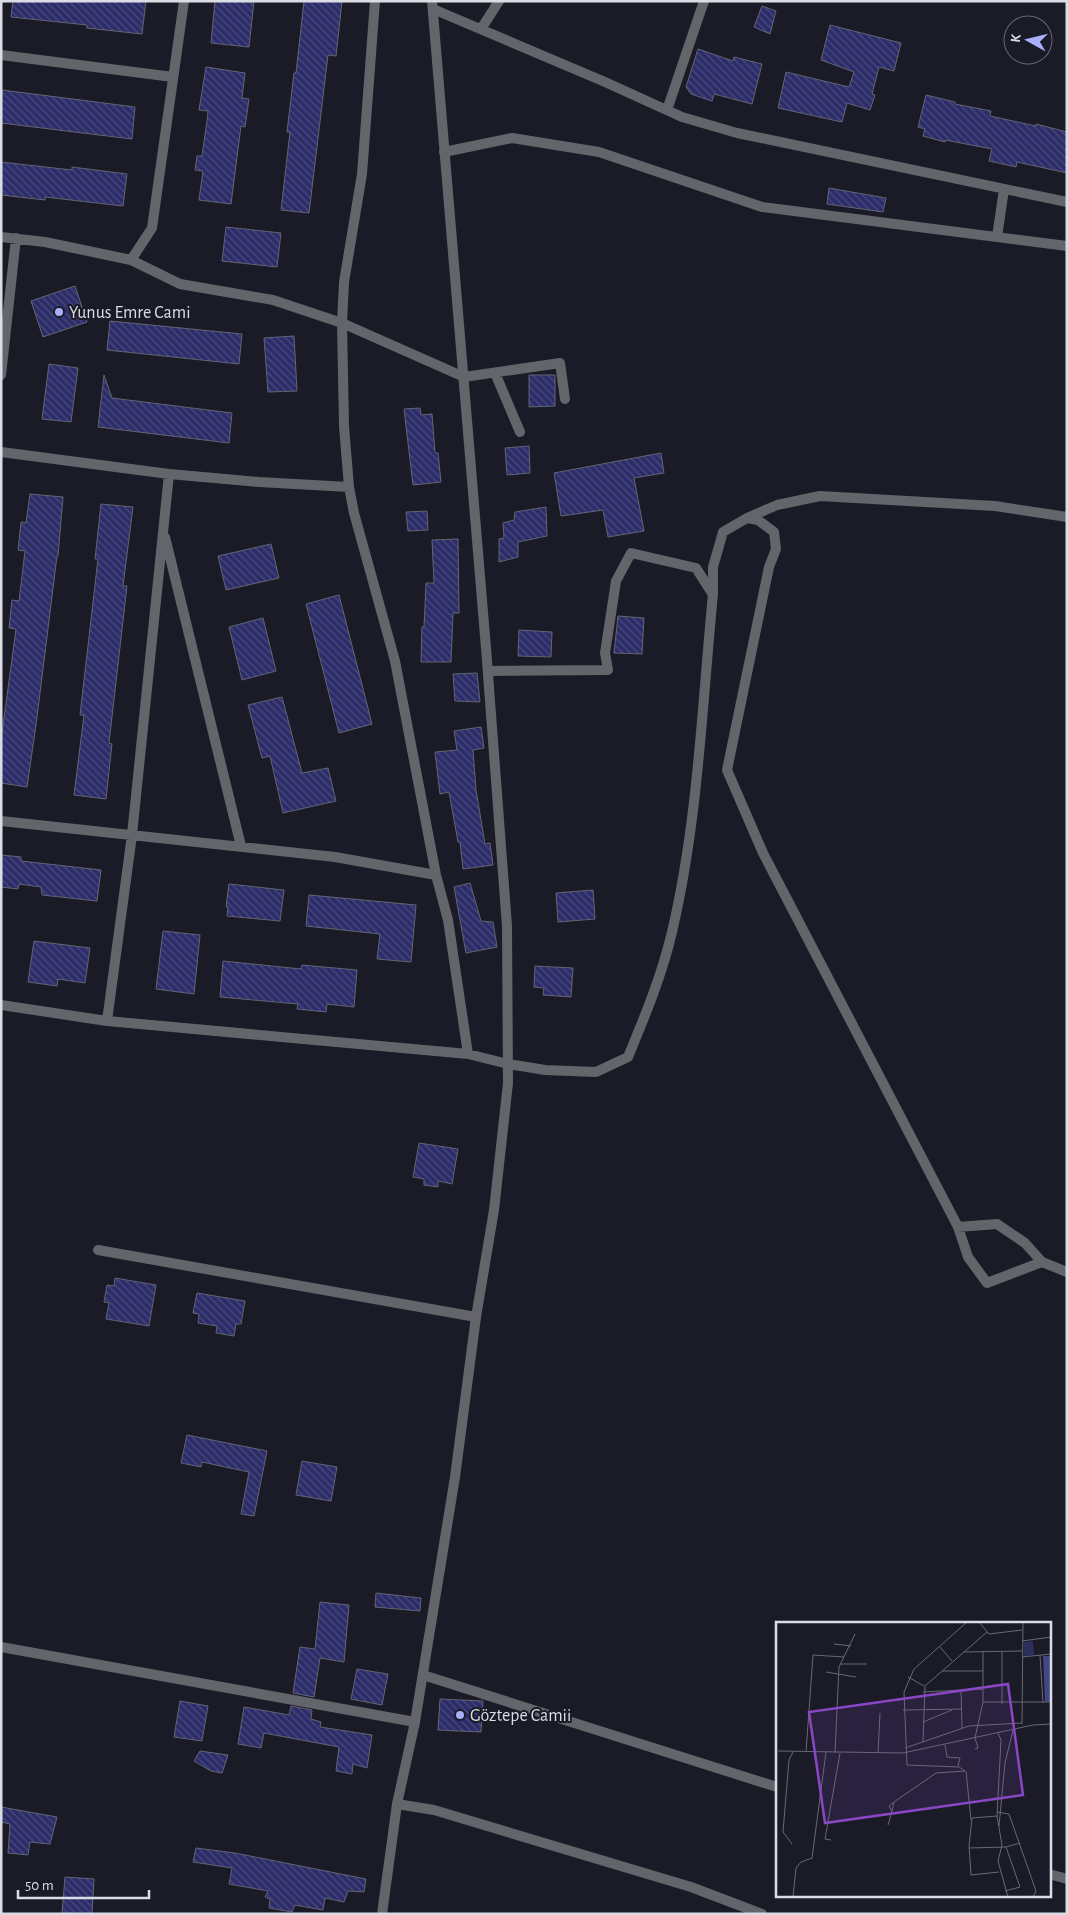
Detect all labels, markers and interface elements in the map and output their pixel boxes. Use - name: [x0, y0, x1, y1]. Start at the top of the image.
- north arrow: [1003, 15, 1053, 65]
- text: K: [1009, 32, 1024, 43]
- place label: Yunus Emre Cami: [69, 304, 190, 322]
- marker: Yunus Emre Cami: [53, 306, 65, 318]
- inset map: [776, 1622, 1050, 1898]
- place label: Göztepe Camii: [470, 1707, 571, 1725]
- marker: Göztepe Camii: [454, 1709, 466, 1721]
- scale bar: [18, 1868, 149, 1900]
- text: 50 m: [25, 1878, 54, 1893]

